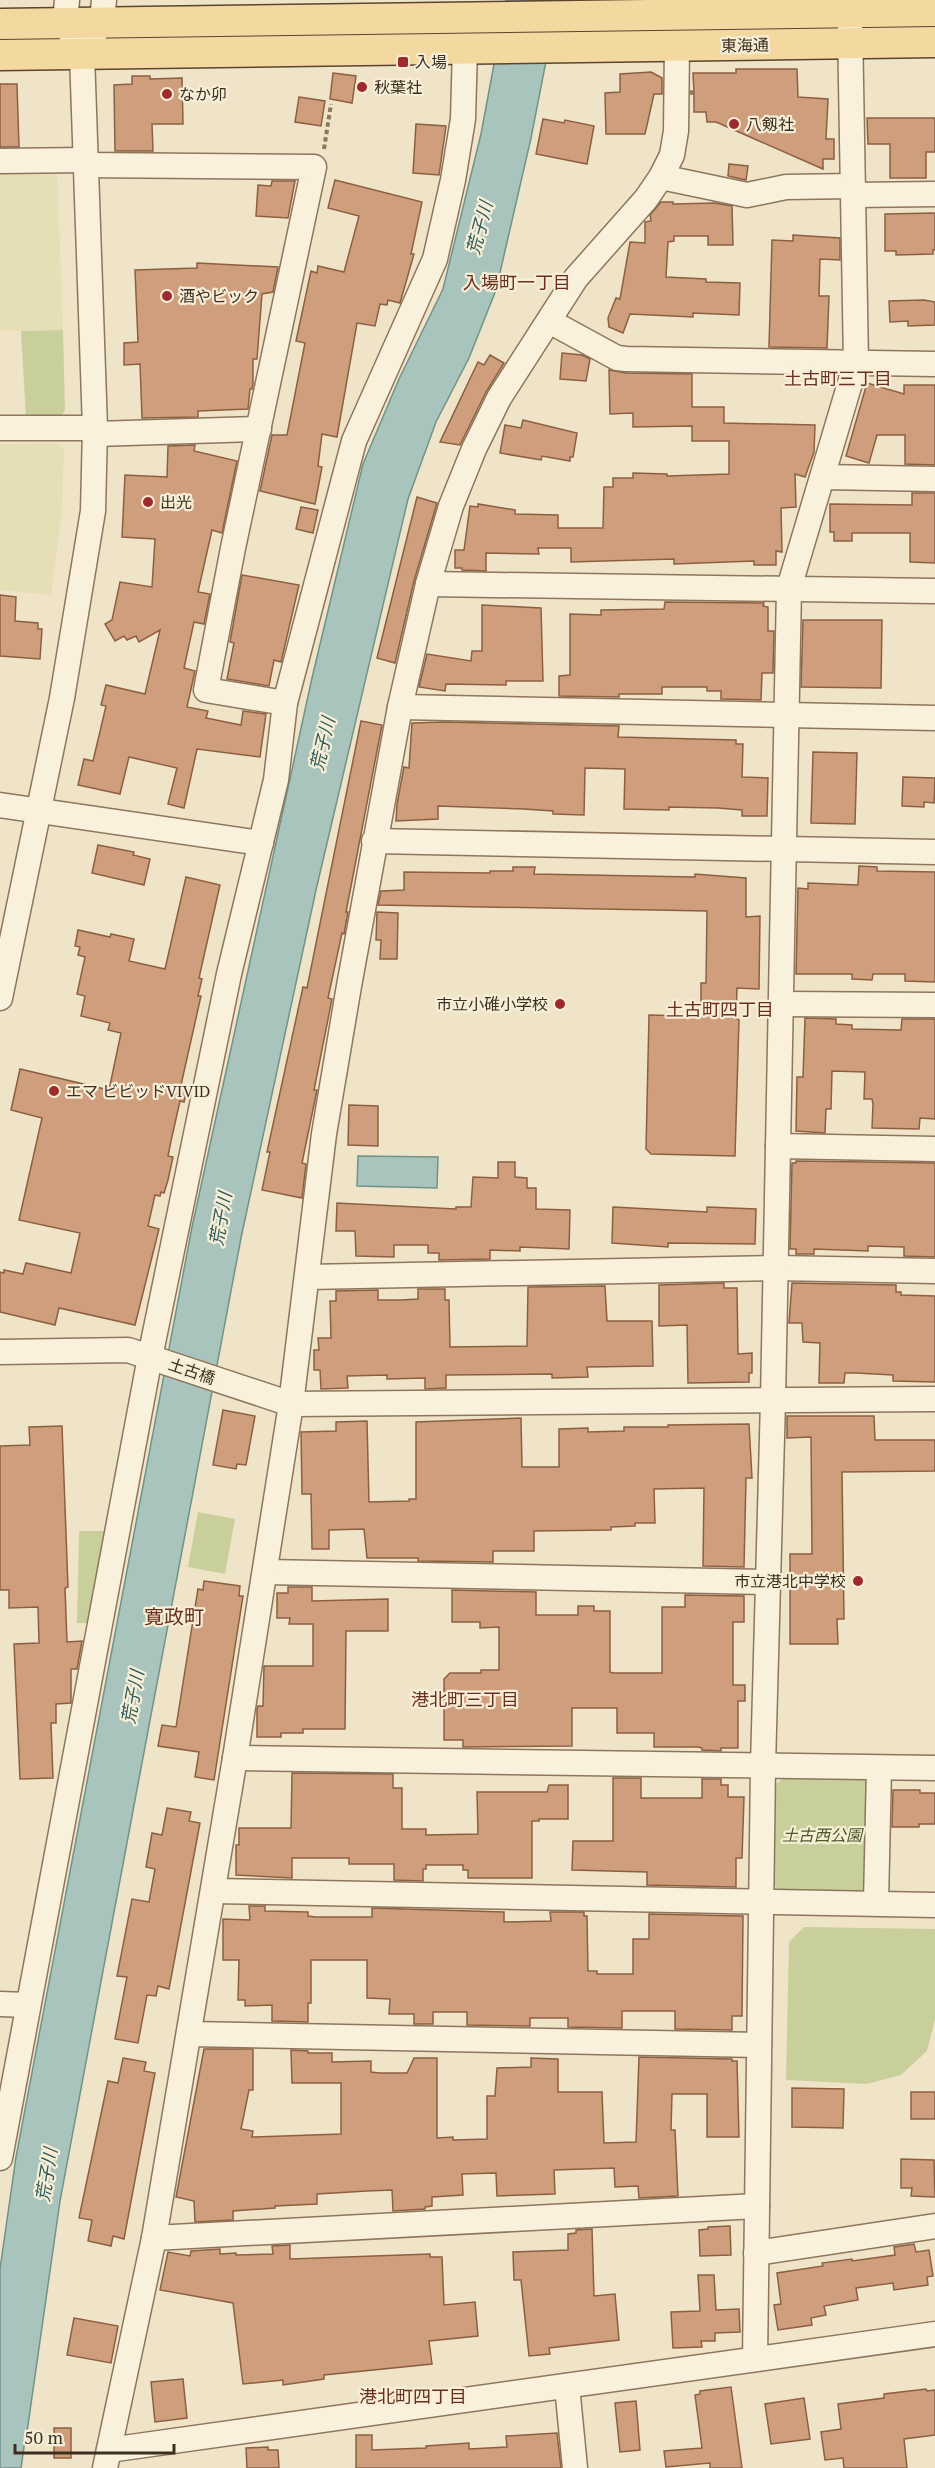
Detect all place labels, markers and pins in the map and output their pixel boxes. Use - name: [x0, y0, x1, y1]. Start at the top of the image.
- place label: 入場: [415, 51, 447, 73]
- marker: 入場: [396, 55, 410, 69]
- place label: 秋葉社: [374, 76, 422, 98]
- marker: 秋葉社: [355, 80, 369, 94]
- place label: なか卯: [179, 83, 227, 105]
- marker: なか卯: [160, 87, 174, 101]
- place label: 八剱社: [746, 113, 794, 135]
- marker: 八剱社: [727, 117, 741, 131]
- place label: 酒やビック: [179, 285, 259, 307]
- marker: 酒やビック: [160, 289, 174, 303]
- place label: 出光: [160, 491, 192, 513]
- marker: 出光: [141, 495, 155, 509]
- place label: 市立小碓小学校: [436, 993, 548, 1015]
- marker: 市立小碓小学校: [553, 997, 567, 1011]
- place label: エマ ビビッドVIVID: [66, 1080, 210, 1102]
- marker: エマ ビビッドVIVID: [47, 1084, 61, 1098]
- place label: 市立港北中学校: [734, 1570, 846, 1592]
- marker: 市立港北中学校: [851, 1574, 865, 1588]

